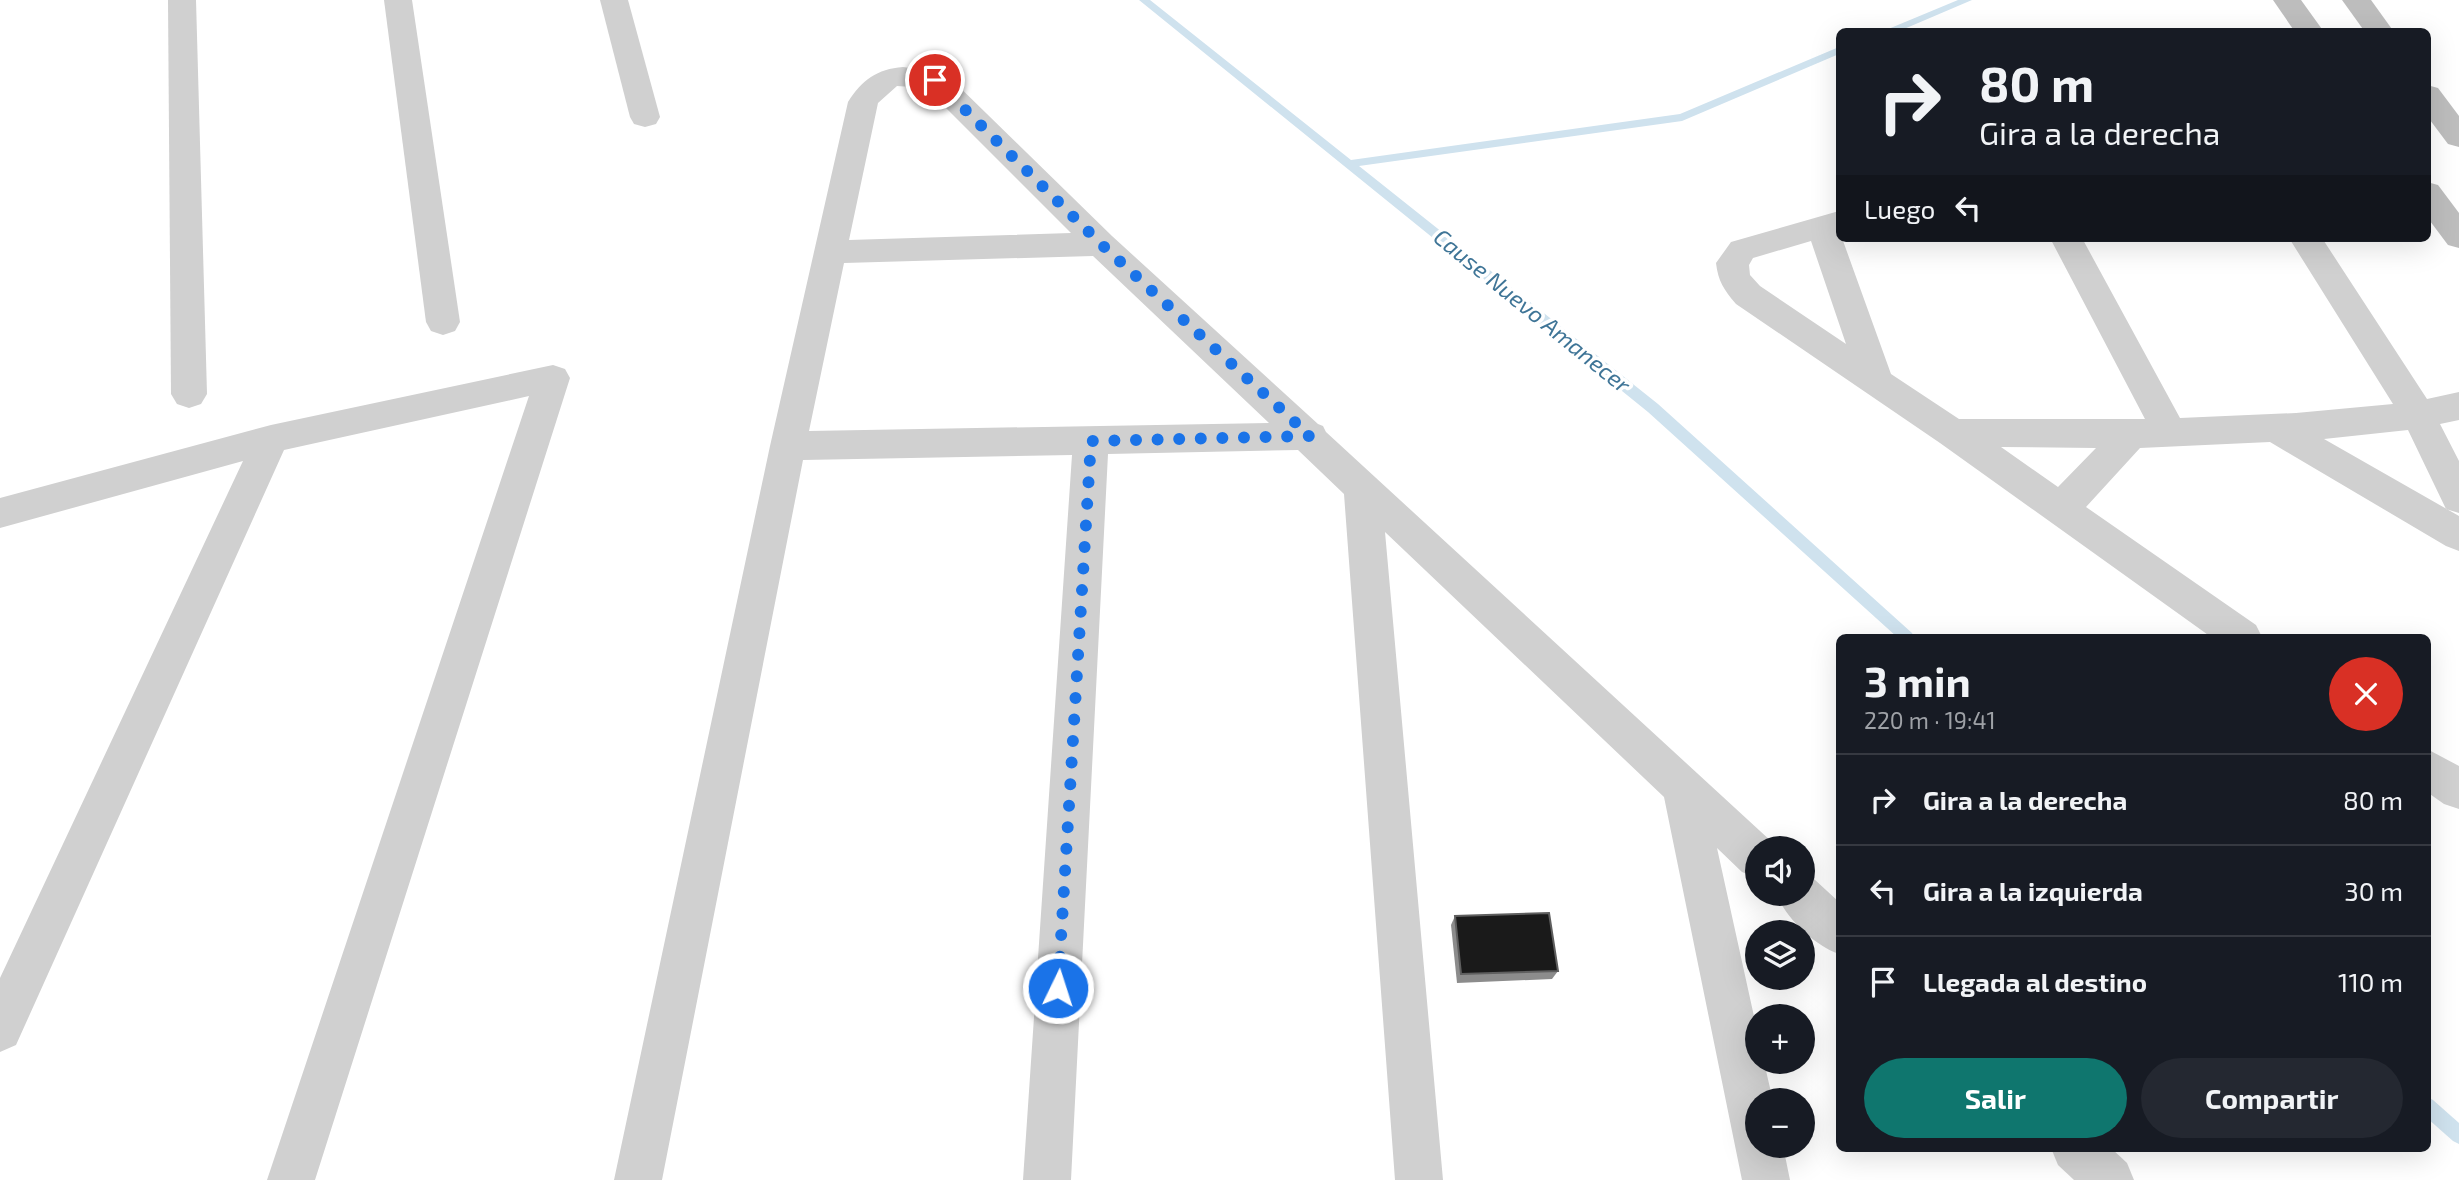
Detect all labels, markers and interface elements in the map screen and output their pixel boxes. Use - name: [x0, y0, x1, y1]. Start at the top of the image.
- pin: [905, 50, 965, 110]
- text: 80 m: [1979, 53, 2094, 112]
- icon: right: [1864, 56, 1955, 147]
- icon: arrive: [916, 61, 954, 99]
- text: Gira a la derecha: [1979, 113, 2220, 151]
- icon: left: [1949, 189, 1987, 227]
- text: Luego: [1864, 193, 1935, 224]
- water label: Cause Nuevo Amanecer: [1429, 222, 1637, 399]
- text: 3 min: [1864, 655, 1971, 705]
- button: close: [2329, 657, 2403, 731]
- text: 220 m · 19:41: [1864, 706, 1996, 734]
- icon: right: [1864, 781, 1902, 819]
- text: Gira a la derecha: [1923, 784, 2127, 815]
- text: 80 m: [2343, 784, 2403, 815]
- map controls: [1745, 836, 1815, 1158]
- button: sound: [1745, 836, 1815, 906]
- icon: left: [1864, 872, 1902, 910]
- text: Gira a la izquierda: [1923, 875, 2143, 906]
- text: 30 m: [2344, 875, 2403, 906]
- button: layers: [1745, 920, 1815, 990]
- position arrow: [1021, 951, 1095, 1025]
- icon: arrive: [1864, 963, 1902, 1001]
- text: Llegada al destino: [1923, 966, 2147, 997]
- text: 110 m: [2338, 966, 2403, 997]
- button: +: [1745, 1004, 1815, 1074]
- button: Salir: [1864, 1058, 2127, 1138]
- button: Compartir: [2141, 1058, 2403, 1138]
- button: −: [1745, 1088, 1815, 1158]

